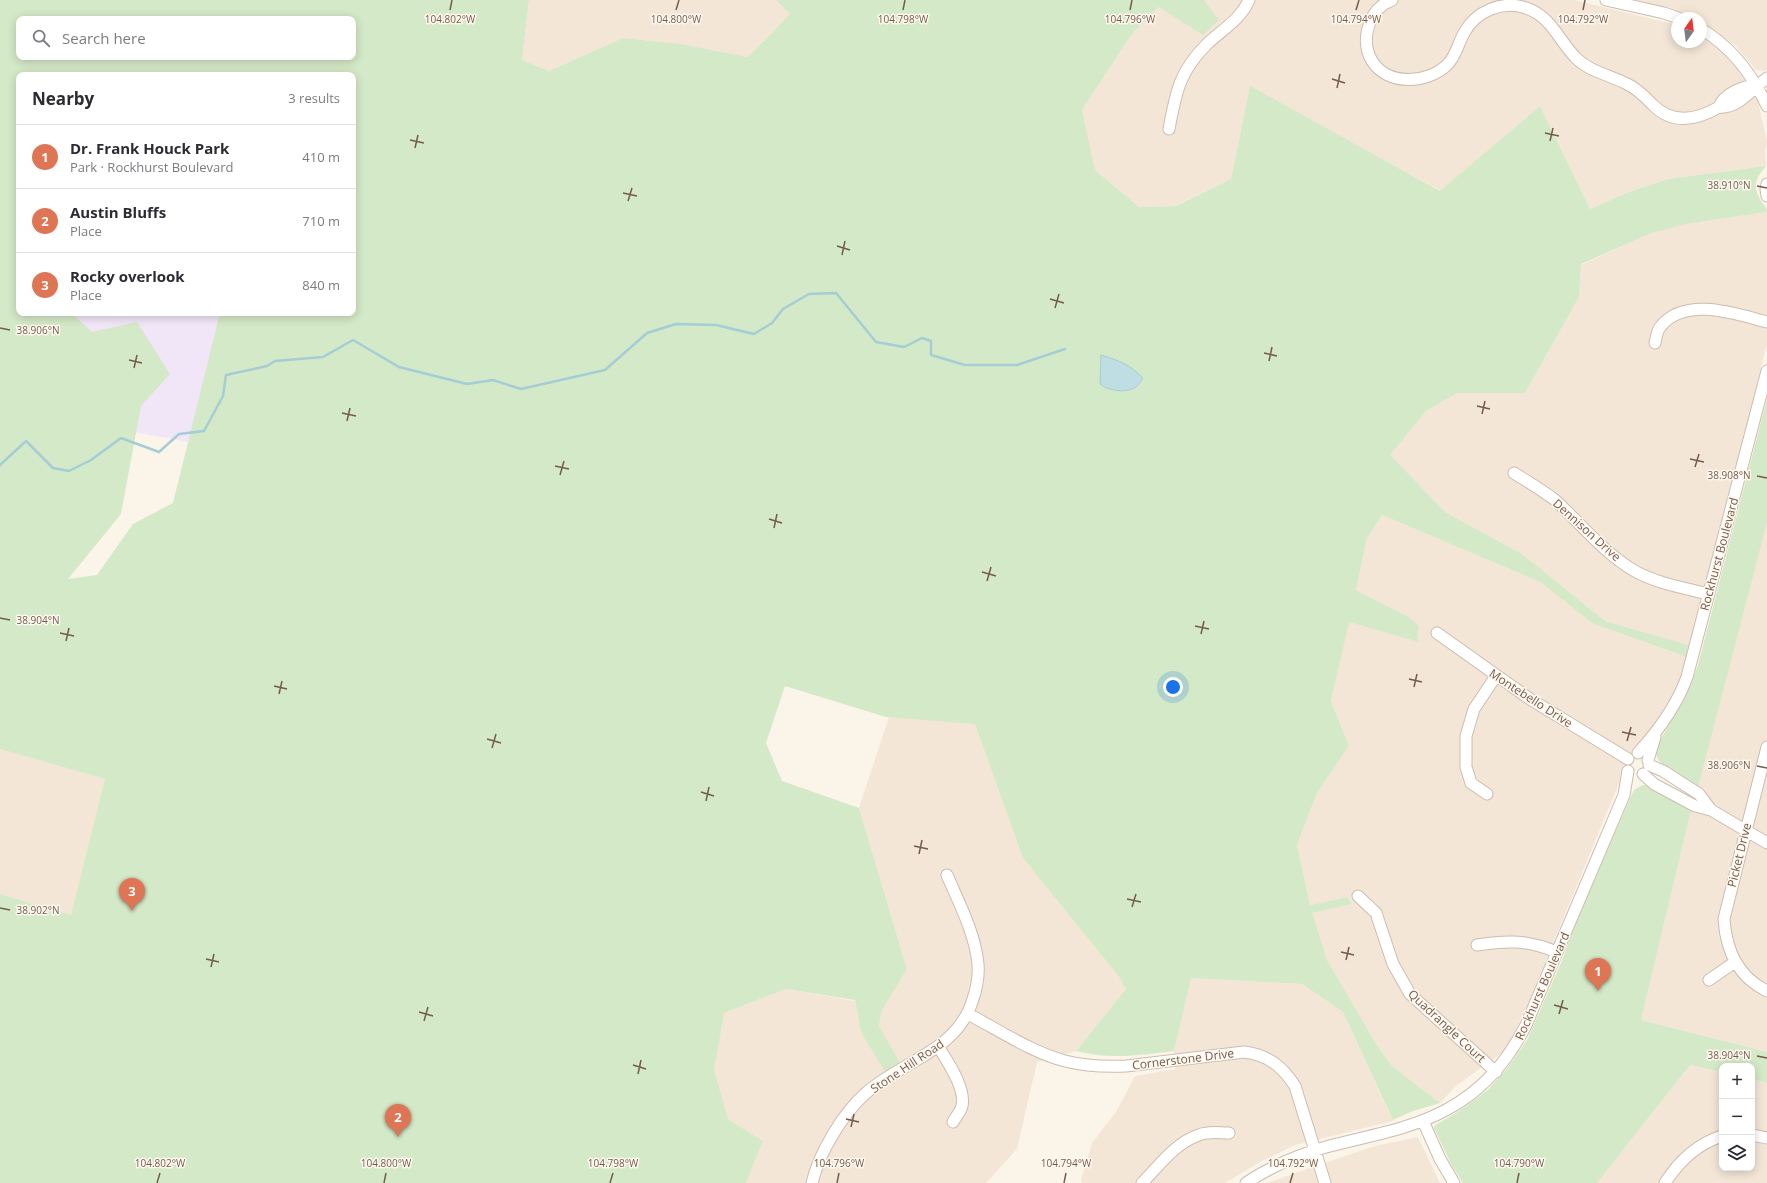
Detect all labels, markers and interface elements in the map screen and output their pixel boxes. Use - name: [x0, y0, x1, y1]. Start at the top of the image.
- text: 104.802°W: [425, 12, 476, 26]
- text: 104.800°W: [651, 12, 702, 26]
- text: 104.798°W: [878, 12, 929, 26]
- text: 104.796°W: [1105, 12, 1156, 26]
- text: 104.794°W: [1331, 12, 1382, 26]
- text: 104.792°W: [1558, 12, 1609, 26]
- north arrow: [1671, 12, 1707, 48]
- search box: [16, 16, 356, 60]
- icon: search: [30, 27, 52, 49]
- text: Search here: [62, 28, 146, 48]
- text: Nearby: [32, 87, 94, 110]
- text: 3 results: [288, 89, 340, 107]
- text: Dr. Frank Houck Park: [70, 138, 229, 158]
- text: 1: [41, 148, 49, 166]
- text: 410 m: [302, 148, 340, 166]
- text: Park · Rockhurst Boulevard: [70, 158, 233, 176]
- text: 38.910°N: [1707, 178, 1751, 192]
- text: Austin Bluffs: [70, 202, 166, 222]
- text: 2: [41, 212, 49, 230]
- text: 710 m: [302, 212, 340, 230]
- text: Place: [70, 222, 102, 240]
- text: Rocky overlook: [70, 266, 185, 286]
- text: 3: [41, 276, 49, 294]
- text: 840 m: [302, 276, 340, 294]
- text: Place: [70, 286, 102, 304]
- text: 38.906°N: [16, 323, 60, 337]
- text: 38.908°N: [1707, 468, 1751, 482]
- street label: Dennison Drive: [1549, 495, 1625, 565]
- street label: Rockhurst Boulevard: [1696, 496, 1742, 612]
- text: 38.904°N: [16, 613, 60, 627]
- street label: Montebello Drive: [1486, 665, 1576, 731]
- your location: [1163, 677, 1183, 697]
- text: 38.906°N: [1707, 758, 1751, 772]
- street label: Picket Drive: [1723, 821, 1755, 889]
- pin: 3: [119, 878, 145, 911]
- text: 38.902°N: [16, 903, 60, 917]
- street label: Rockhurst Boulevard: [1511, 929, 1573, 1043]
- pin: 1: [1585, 958, 1611, 991]
- street label: Quadrangle Court: [1405, 986, 1489, 1066]
- street label: Stone Hill Road: [867, 1035, 947, 1097]
- street label: Cornerstone Drive: [1131, 1044, 1235, 1074]
- text: 38.904°N: [1707, 1048, 1751, 1062]
- map controls: [1719, 1063, 1755, 1171]
- button: +: [1719, 1063, 1755, 1099]
- button: −: [1719, 1099, 1755, 1135]
- pin: 2: [385, 1104, 411, 1137]
- button: layers: [1719, 1135, 1755, 1171]
- text: 104.802°W: [135, 1156, 186, 1170]
- text: 104.800°W: [361, 1156, 412, 1170]
- text: 104.798°W: [588, 1156, 639, 1170]
- text: 104.796°W: [814, 1156, 865, 1170]
- text: 104.794°W: [1041, 1156, 1092, 1170]
- text: 104.792°W: [1268, 1156, 1319, 1170]
- text: 104.790°W: [1494, 1156, 1545, 1170]

